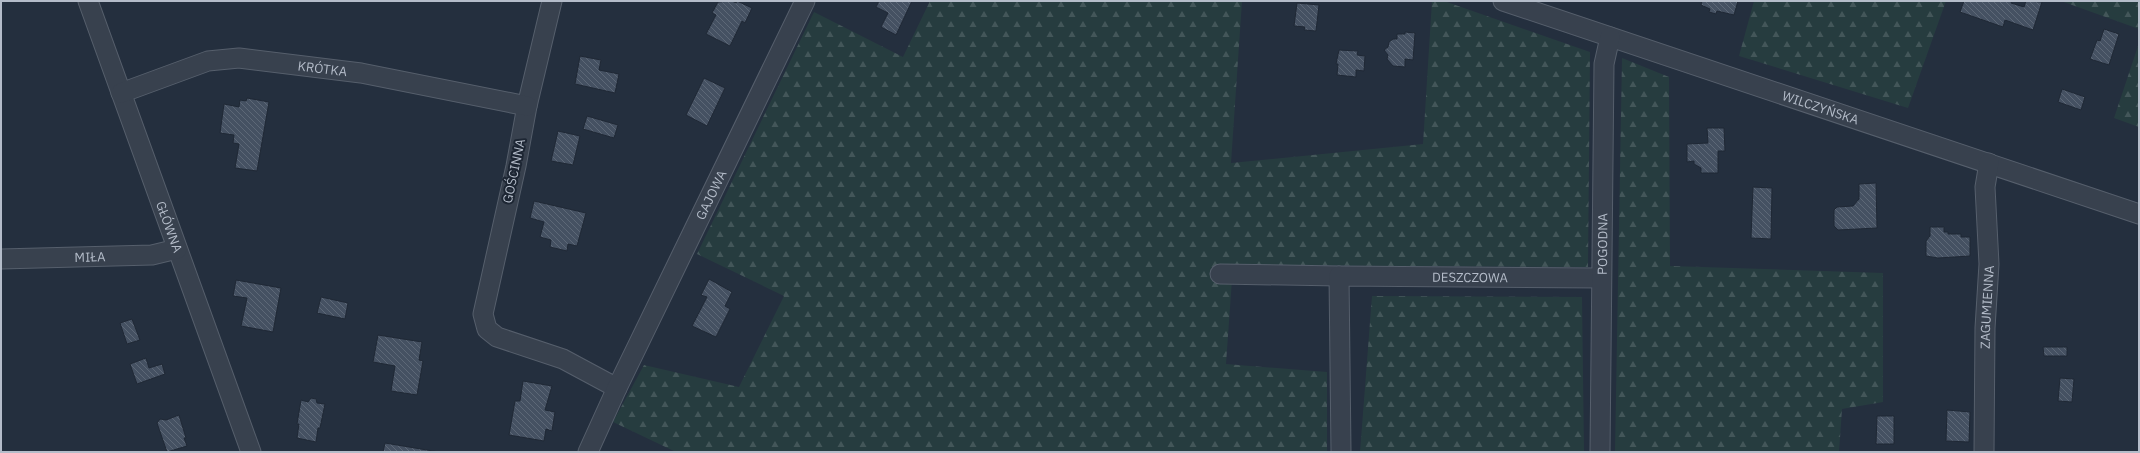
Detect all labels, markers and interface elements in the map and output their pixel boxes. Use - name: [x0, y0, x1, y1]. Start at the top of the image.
- street label: KRÓTKA: [297, 57, 349, 80]
- street label: WILCZYŃSKA: [1780, 87, 1862, 128]
- street label: GOŚCINNA: [499, 136, 529, 205]
- street label: GAJOWA: [692, 167, 730, 222]
- street label: GŁÓWNA: [152, 199, 187, 255]
- street label: POGODNA: [1593, 212, 1611, 275]
- street label: MIŁA: [74, 248, 106, 266]
- street label: ZAGUMIENNA: [1976, 264, 1997, 349]
- street label: DESZCZOWA: [1432, 268, 1509, 286]

